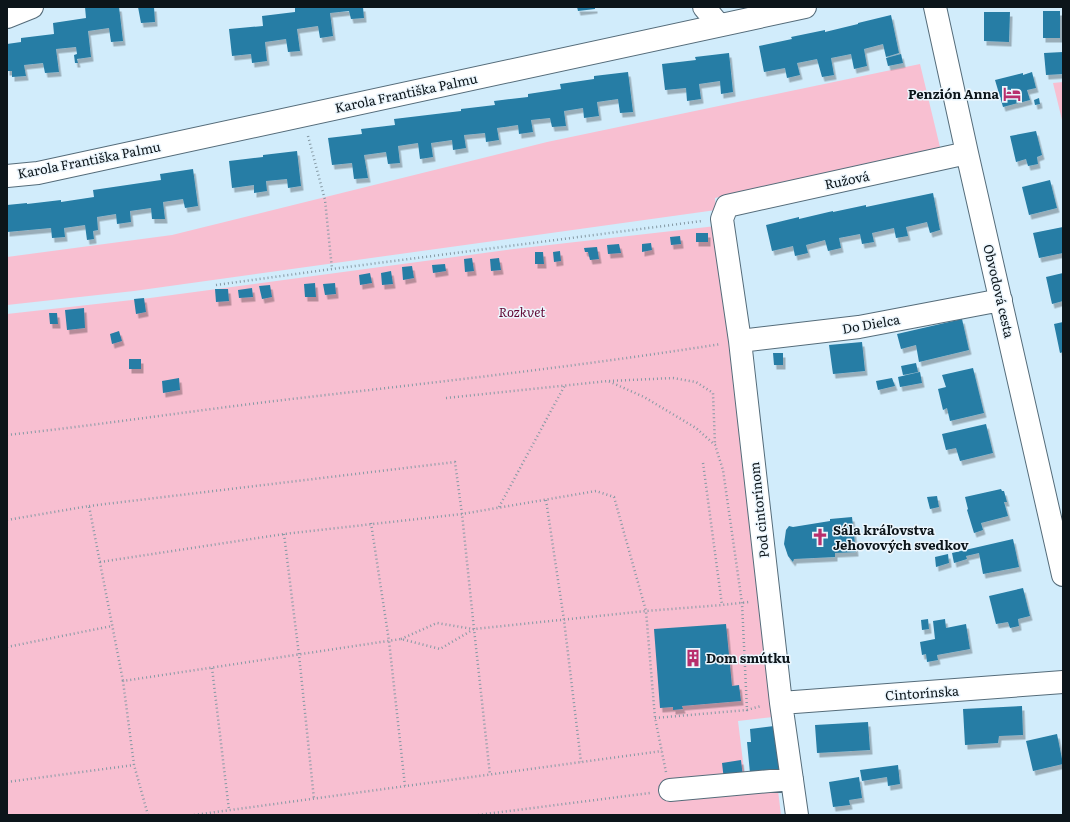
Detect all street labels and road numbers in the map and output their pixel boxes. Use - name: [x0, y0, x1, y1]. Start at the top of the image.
- street label: Karola Františka Palmu: [333, 68, 479, 117]
- street label: Karola Františka Palmu: [16, 136, 162, 183]
- street label: Ružová: [823, 166, 871, 194]
- street label: Obvodová cesta: [979, 242, 1020, 340]
- street label: Do Dielca: [840, 309, 901, 338]
- street label: Pod cintorínom: [744, 461, 773, 559]
- street label: Cintorínska: [884, 680, 960, 705]

